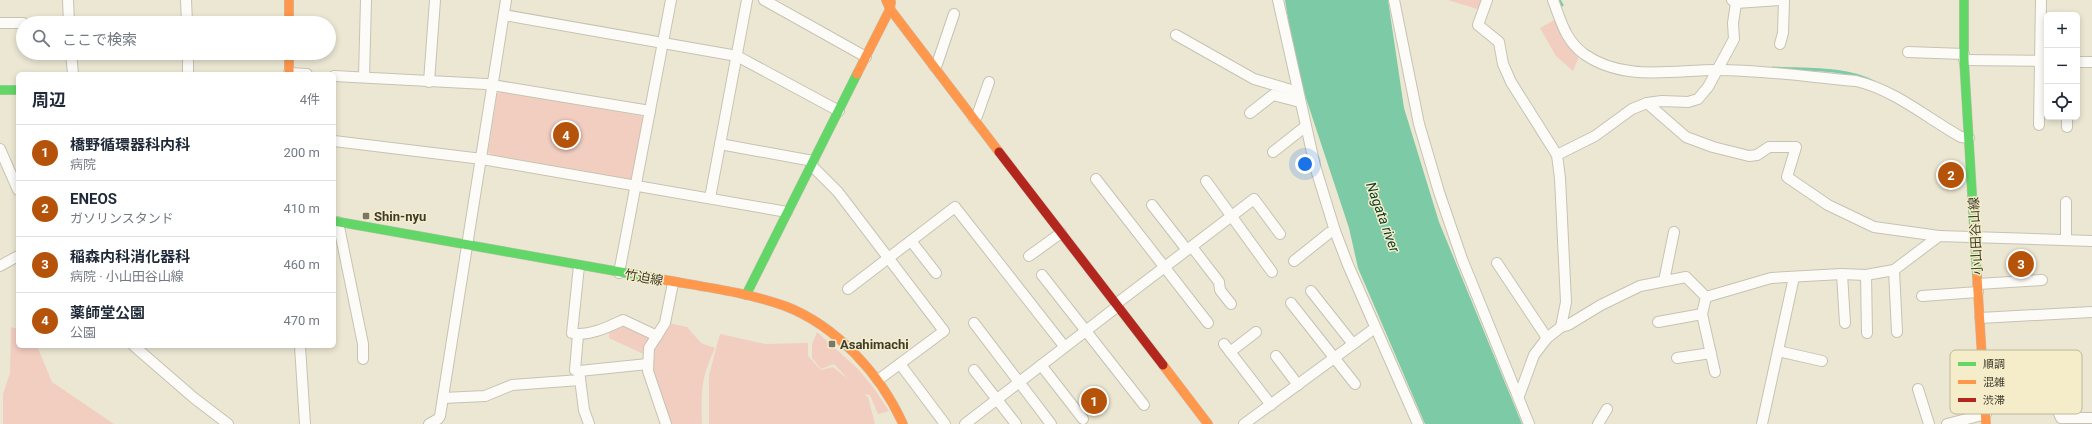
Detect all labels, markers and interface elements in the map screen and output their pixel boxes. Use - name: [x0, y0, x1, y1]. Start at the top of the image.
- map controls: [2044, 12, 2080, 120]
- button: +: [2044, 12, 2080, 48]
- search box: [16, 16, 336, 60]
- icon: search: [30, 27, 52, 49]
- text: ここで検索: [62, 31, 137, 49]
- button: −: [2044, 48, 2080, 84]
- button: locate: [2044, 84, 2080, 120]
- text: 周辺: [32, 90, 66, 110]
- text: 4件: [300, 92, 320, 107]
- pin: 4: [553, 120, 579, 150]
- text: 橋野循環器科内科: [70, 136, 190, 154]
- text: 1: [41, 145, 49, 160]
- text: 200 m: [283, 145, 320, 160]
- your location: [1295, 154, 1315, 174]
- text: 病院: [70, 157, 96, 172]
- pin: 2: [1938, 160, 1964, 190]
- water label: Nagata river: [1363, 180, 1403, 255]
- text: ENEOS: [70, 190, 117, 208]
- street label: 小山田谷山線: [1966, 197, 1985, 275]
- text: 2: [41, 201, 49, 216]
- text: 410 m: [283, 201, 320, 216]
- place label: Shin-nyu: [374, 209, 426, 224]
- text: ガソリンスタンド: [70, 211, 174, 226]
- marker: Shin-nyu: [361, 211, 371, 221]
- text: 稲森内科消化器科: [70, 248, 190, 266]
- pin: 3: [2008, 249, 2034, 279]
- text: 3: [41, 257, 49, 272]
- text: 460 m: [283, 257, 320, 272]
- street label: 竹迫線: [623, 267, 664, 288]
- text: 病院 · 小山田谷山線: [70, 269, 184, 284]
- text: 薬師堂公園: [70, 304, 145, 322]
- text: 4: [41, 313, 49, 328]
- text: 470 m: [283, 313, 320, 328]
- text: 公園: [70, 325, 96, 340]
- place label: Asahimachi: [840, 337, 909, 352]
- marker: Asahimachi: [827, 339, 837, 349]
- legend: [1950, 350, 2082, 414]
- text: 順調: [1983, 358, 2005, 371]
- text: 混雑: [1983, 376, 2005, 389]
- pin: 1: [1081, 386, 1107, 416]
- text: 渋滞: [1983, 394, 2005, 407]

